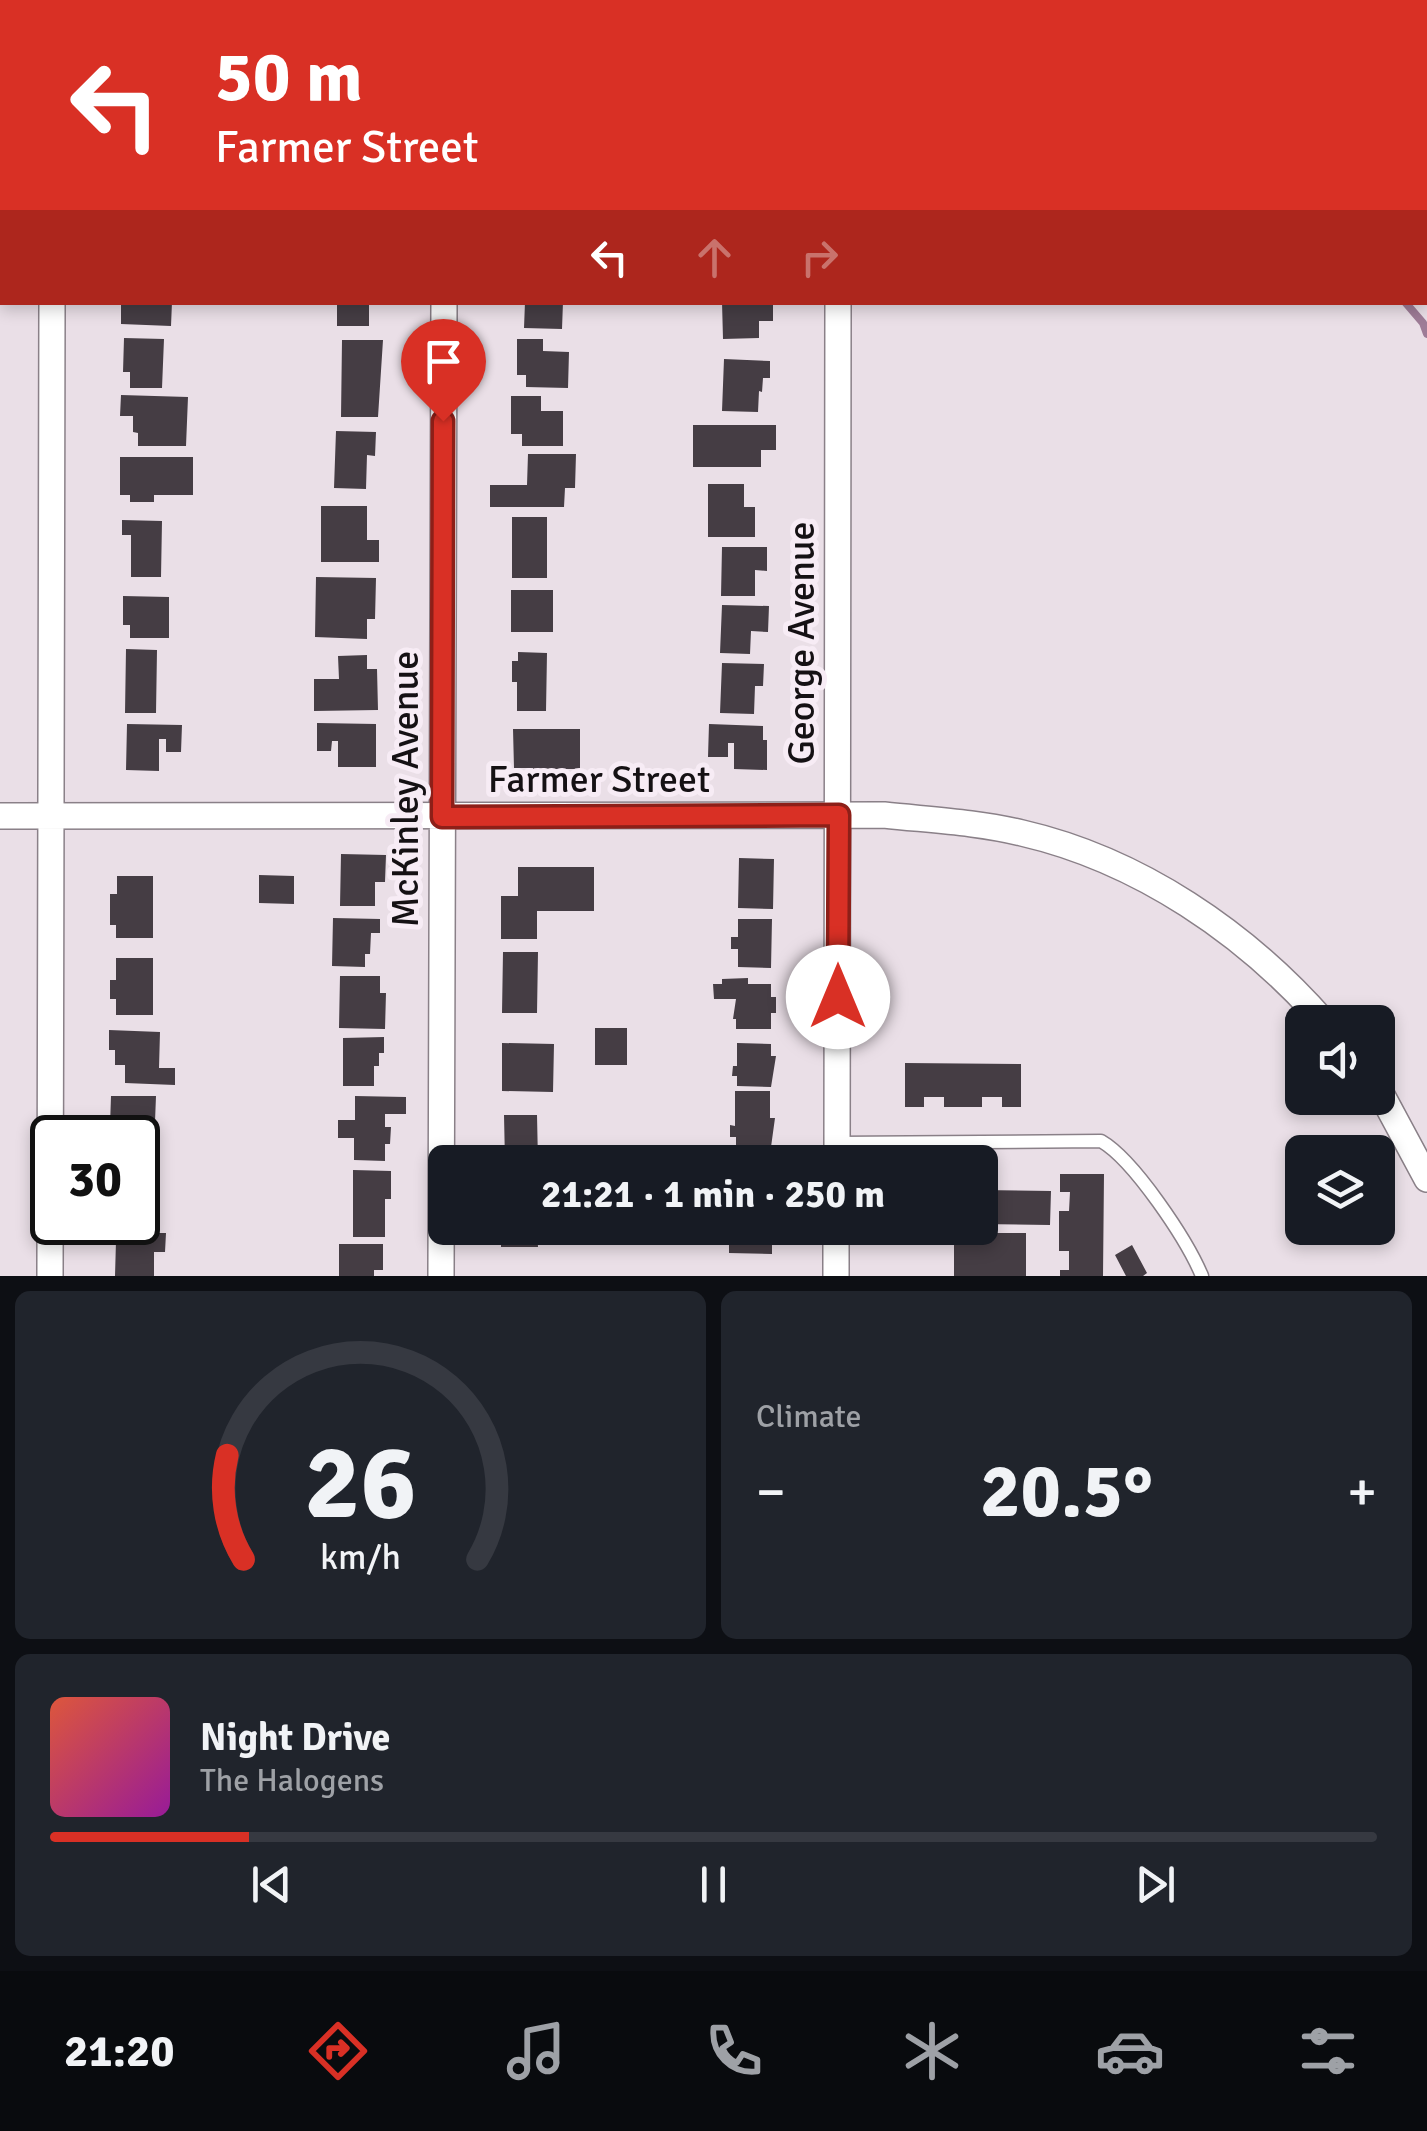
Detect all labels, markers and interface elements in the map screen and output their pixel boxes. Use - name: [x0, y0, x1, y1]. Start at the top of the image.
- text: 50 m: [215, 34, 363, 120]
- icon: left: [50, 40, 180, 170]
- text: Farmer Street: [215, 120, 478, 175]
- icon: left: [582, 230, 637, 285]
- icon: ahead: [687, 230, 742, 285]
- icon: right: [792, 230, 847, 285]
- pin: [401, 319, 486, 422]
- icon: arrive: [416, 334, 471, 389]
- street label: George Avenue: [778, 521, 825, 765]
- street label: McKinley Avenue: [382, 651, 429, 927]
- street label: Farmer Street: [488, 756, 710, 803]
- position arrow: [786, 945, 890, 1049]
- map controls: [1285, 1005, 1395, 1245]
- button: sound: [1285, 1005, 1395, 1115]
- speed limit sign: 30: [30, 1115, 160, 1245]
- button: layers: [1285, 1135, 1395, 1245]
- text: 21:21 · 1 min · 250 m: [541, 1171, 885, 1218]
- text: Climate: [756, 1397, 862, 1436]
- text: 26: [304, 1419, 417, 1547]
- text: 20.5°: [980, 1445, 1153, 1538]
- text: −: [756, 1458, 786, 1526]
- text: +: [1347, 1458, 1377, 1526]
- text: km/h: [320, 1535, 401, 1579]
- text: Night Drive: [200, 1714, 390, 1761]
- text: The Halogens: [200, 1761, 384, 1800]
- icon: previous: [244, 1857, 299, 1912]
- icon: pause: [686, 1857, 741, 1912]
- icon: next: [1128, 1857, 1183, 1912]
- icon: directions: [303, 2016, 373, 2086]
- icon: music: [501, 2016, 571, 2086]
- icon: phone: [699, 2016, 769, 2086]
- icon: climate: [897, 2016, 967, 2086]
- icon: car: [1095, 2016, 1165, 2086]
- icon: filters: [1293, 2016, 1363, 2086]
- text: 21:20: [64, 2024, 174, 2079]

